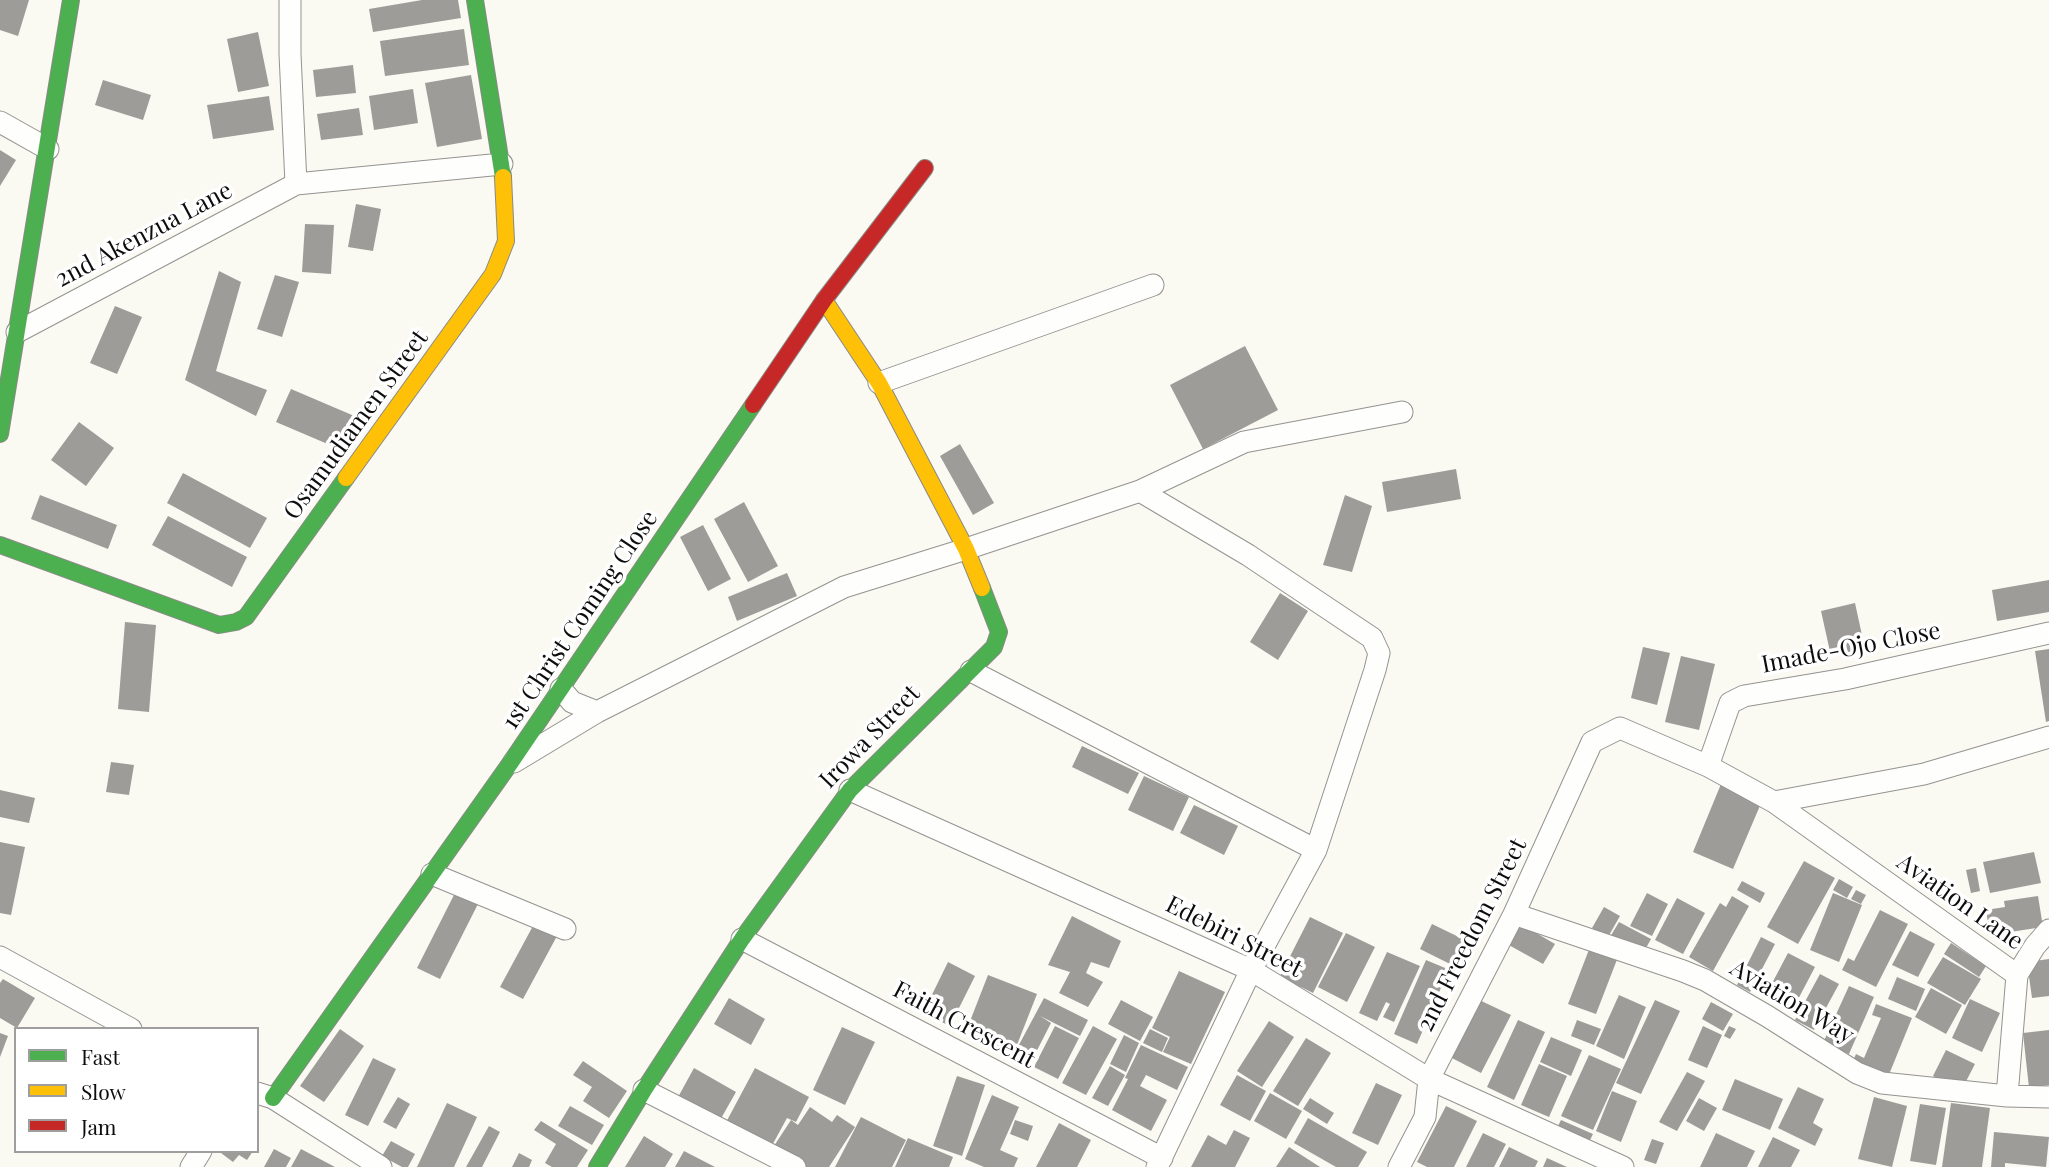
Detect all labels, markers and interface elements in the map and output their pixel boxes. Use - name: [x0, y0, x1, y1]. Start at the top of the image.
- street label: 2nd Akenzua Lane: [51, 176, 237, 294]
- street label: Osamudiamen Street: [278, 325, 434, 525]
- street label: 1st Christ Coming Close: [496, 505, 664, 735]
- street label: Imade-Ojo Close: [1759, 617, 1943, 679]
- street label: Irowa Street: [814, 680, 926, 794]
- street label: 2nd Freedom Street: [1411, 834, 1533, 1036]
- street label: Aviation Lane: [1891, 848, 2029, 956]
- street label: Edebiri Street: [1161, 890, 1307, 984]
- street label: Aviation Way: [1725, 954, 1859, 1050]
- street label: Faith Crescent: [888, 975, 1040, 1075]
- legend: [14, 1027, 259, 1153]
- text: Fast: [81, 1042, 120, 1070]
- text: Slow: [81, 1077, 126, 1105]
- text: Jam: [81, 1112, 117, 1140]

